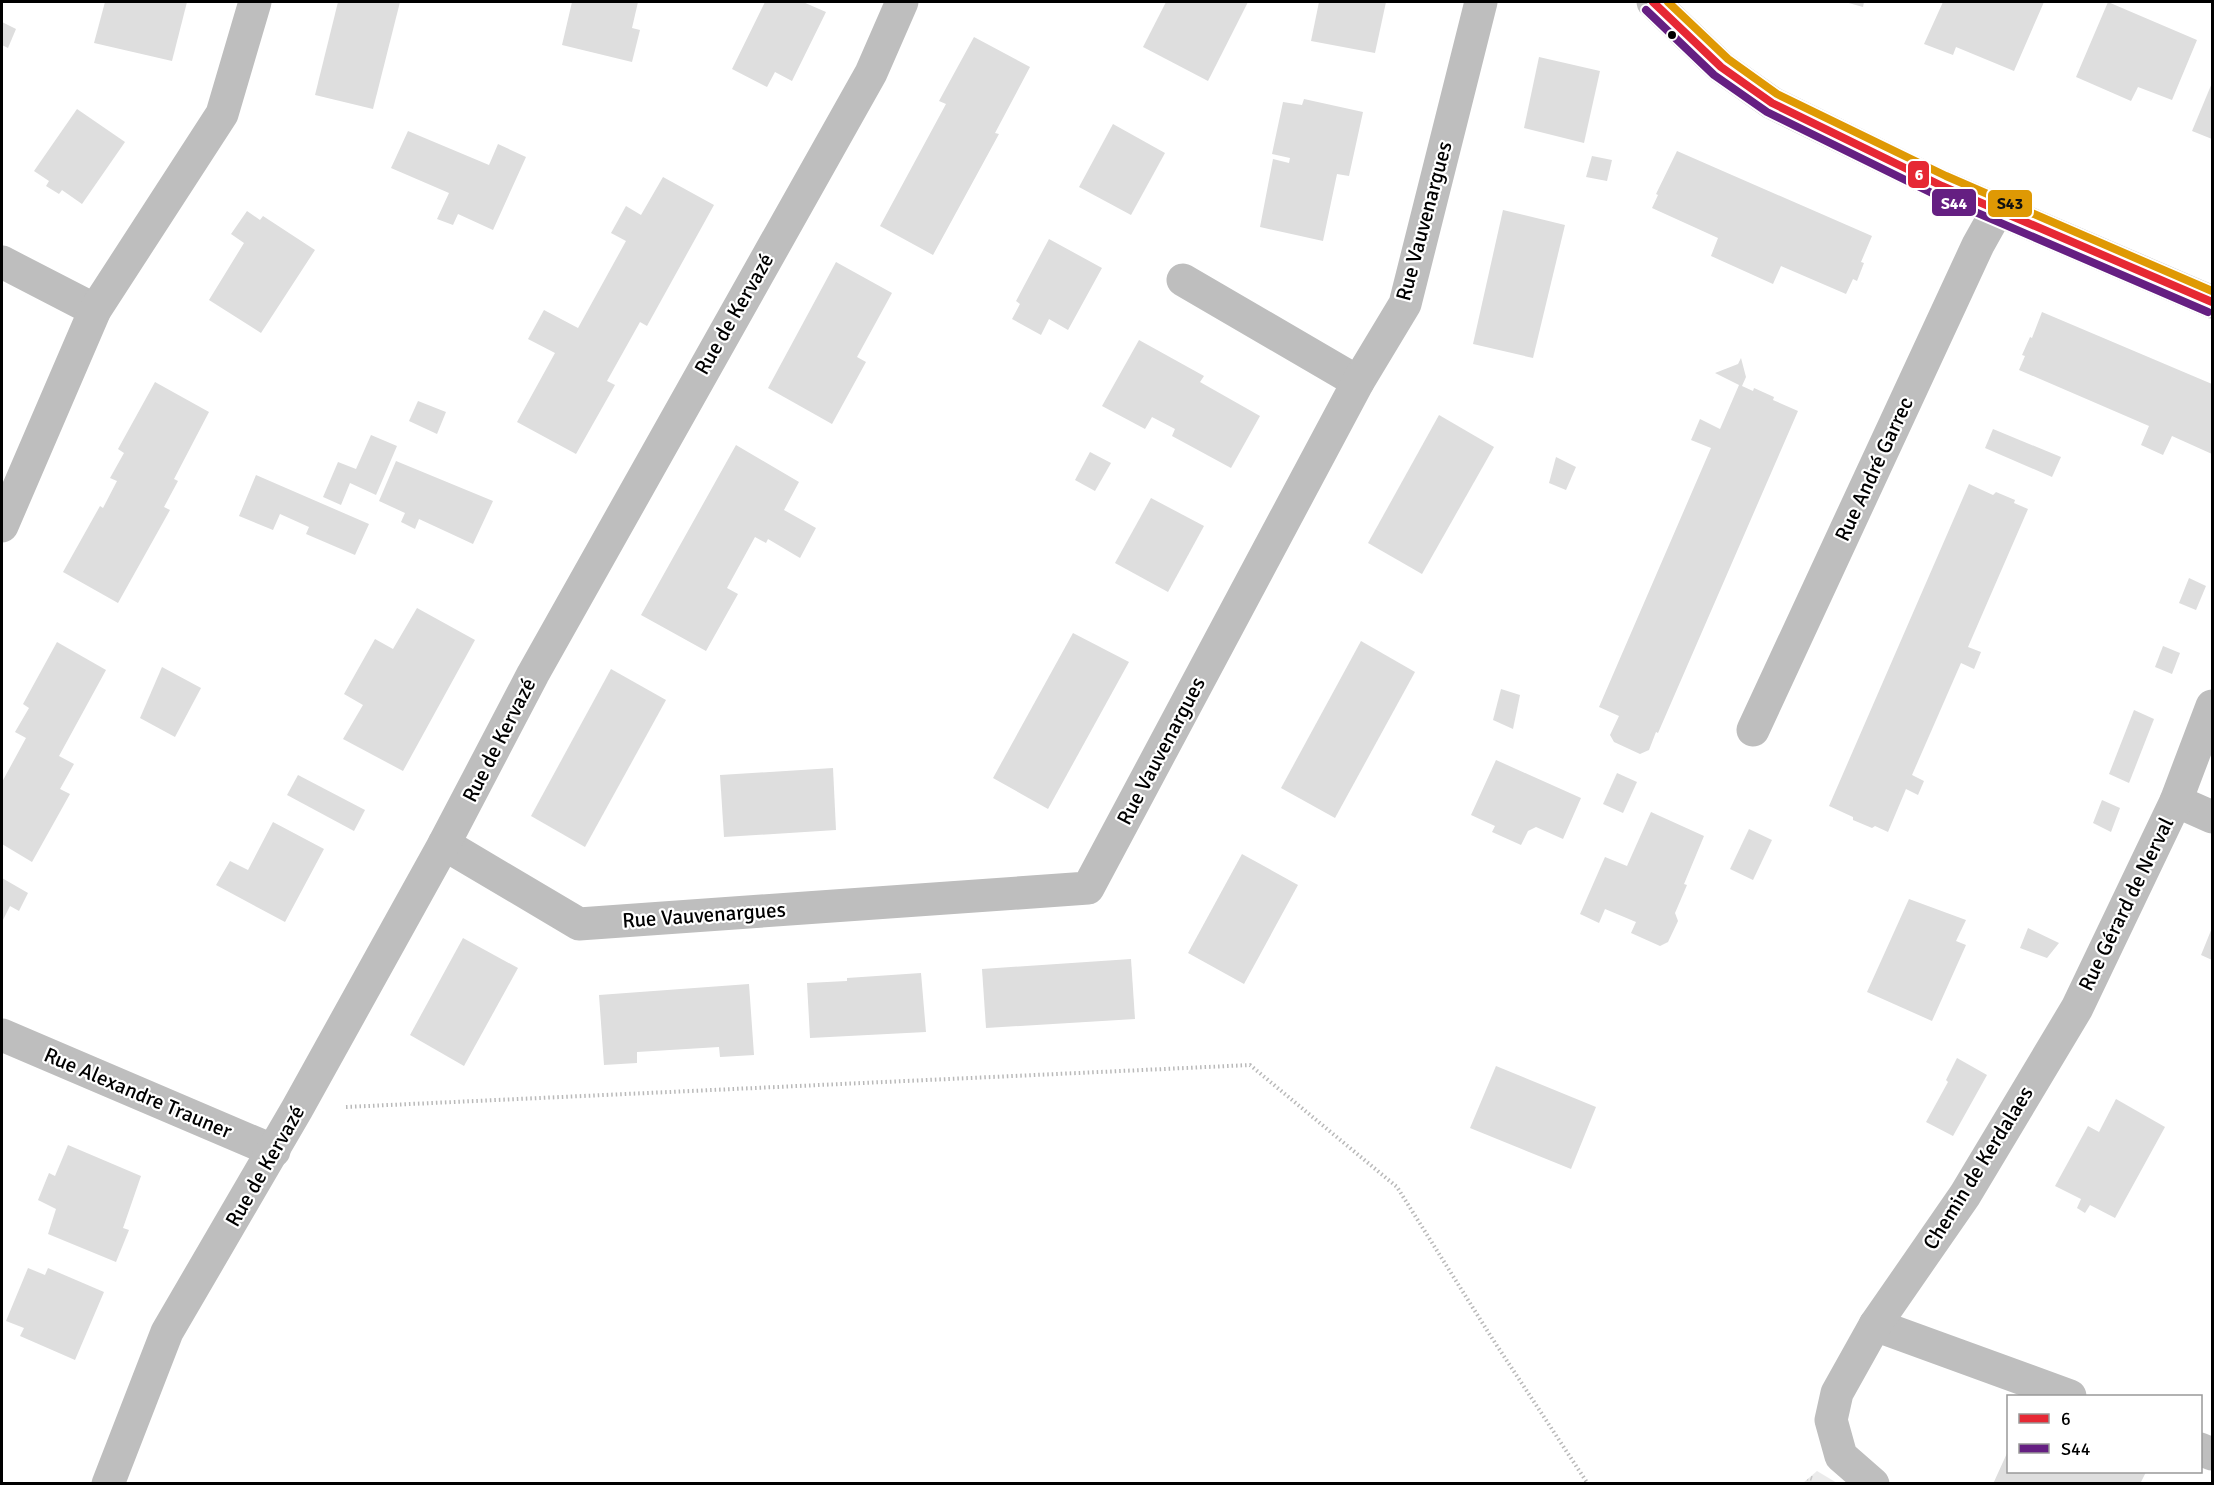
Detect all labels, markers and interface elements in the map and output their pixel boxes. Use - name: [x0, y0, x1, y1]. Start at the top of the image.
- unlabelled marker: [1666, 29, 1678, 41]
- street label: Rue Vauvenargues: [1390, 139, 1458, 303]
- line badge: 6: [1907, 160, 1930, 189]
- text: 6: [1915, 165, 1924, 185]
- line badge: S44: [1931, 188, 1977, 217]
- line badge: S43: [1987, 189, 2033, 218]
- text: S44: [1941, 194, 1967, 214]
- text: S43: [1997, 194, 2023, 214]
- street label: Rue de Kervazé: [689, 249, 779, 379]
- street label: Rue André Garrec: [1829, 393, 1919, 545]
- street label: Rue Vauvenargues: [1111, 673, 1211, 829]
- street label: Rue de Kervazé: [457, 674, 541, 806]
- street label: Rue Gérard de Nerval: [2073, 813, 2179, 995]
- street label: Rue Vauvenargues: [621, 896, 787, 934]
- street label: Rue Alexandre Trauner: [40, 1042, 236, 1144]
- street label: Chemin de Kerdalaes: [1917, 1081, 2039, 1255]
- street label: Rue de Kervazé: [220, 1101, 310, 1231]
- legend: [2007, 1395, 2202, 1473]
- text: 6: [2061, 1408, 2071, 1430]
- text: S44: [2061, 1438, 2091, 1460]

